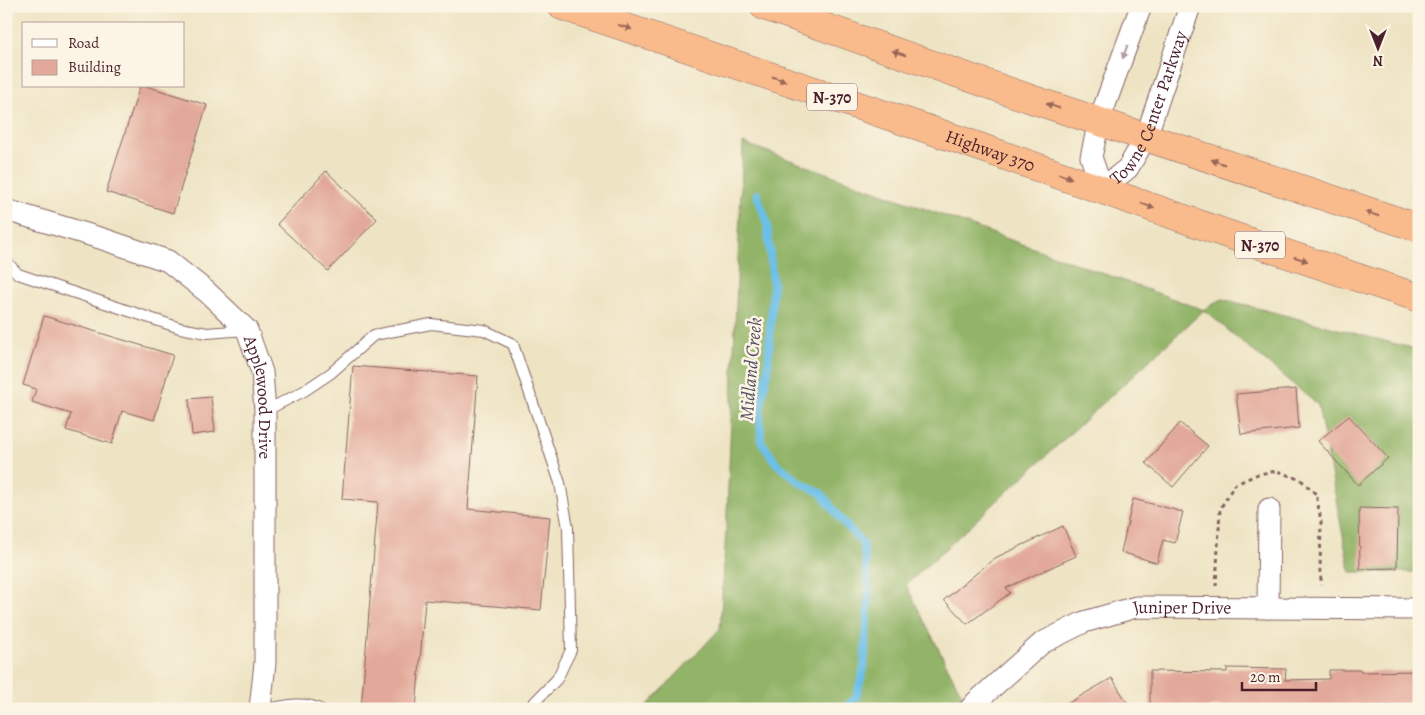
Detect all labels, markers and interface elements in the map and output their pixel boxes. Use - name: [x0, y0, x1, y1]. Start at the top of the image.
- legend: [22, 22, 185, 88]
- north arrow: [1352, 22, 1402, 72]
- one-way arrow: [618, 23, 633, 31]
- street label: Towne Center Parkway: [1105, 27, 1193, 190]
- text: Road: [68, 33, 100, 53]
- one-way arrow: [1121, 45, 1129, 60]
- one-way arrow: [892, 49, 907, 56]
- text: N: [1373, 51, 1383, 70]
- text: Building: [68, 57, 121, 77]
- one-way arrow: [772, 75, 787, 83]
- road number: N-370: [807, 84, 857, 110]
- one-way arrow: [1045, 102, 1060, 110]
- street label: Highway 370: [942, 124, 1038, 178]
- one-way arrow: [1211, 158, 1226, 165]
- one-way arrow: [1058, 173, 1073, 181]
- one-way arrow: [1140, 203, 1155, 210]
- one-way arrow: [1365, 209, 1380, 217]
- road number: N-370: [1235, 232, 1285, 258]
- one-way arrow: [1294, 256, 1309, 263]
- water label: Midland Creek: [734, 316, 768, 422]
- street label: Applewood Drive: [237, 331, 277, 459]
- street label: Juniper Drive: [1130, 595, 1232, 620]
- scale bar: [1242, 660, 1316, 692]
- text: 20 m: [1250, 667, 1281, 687]

